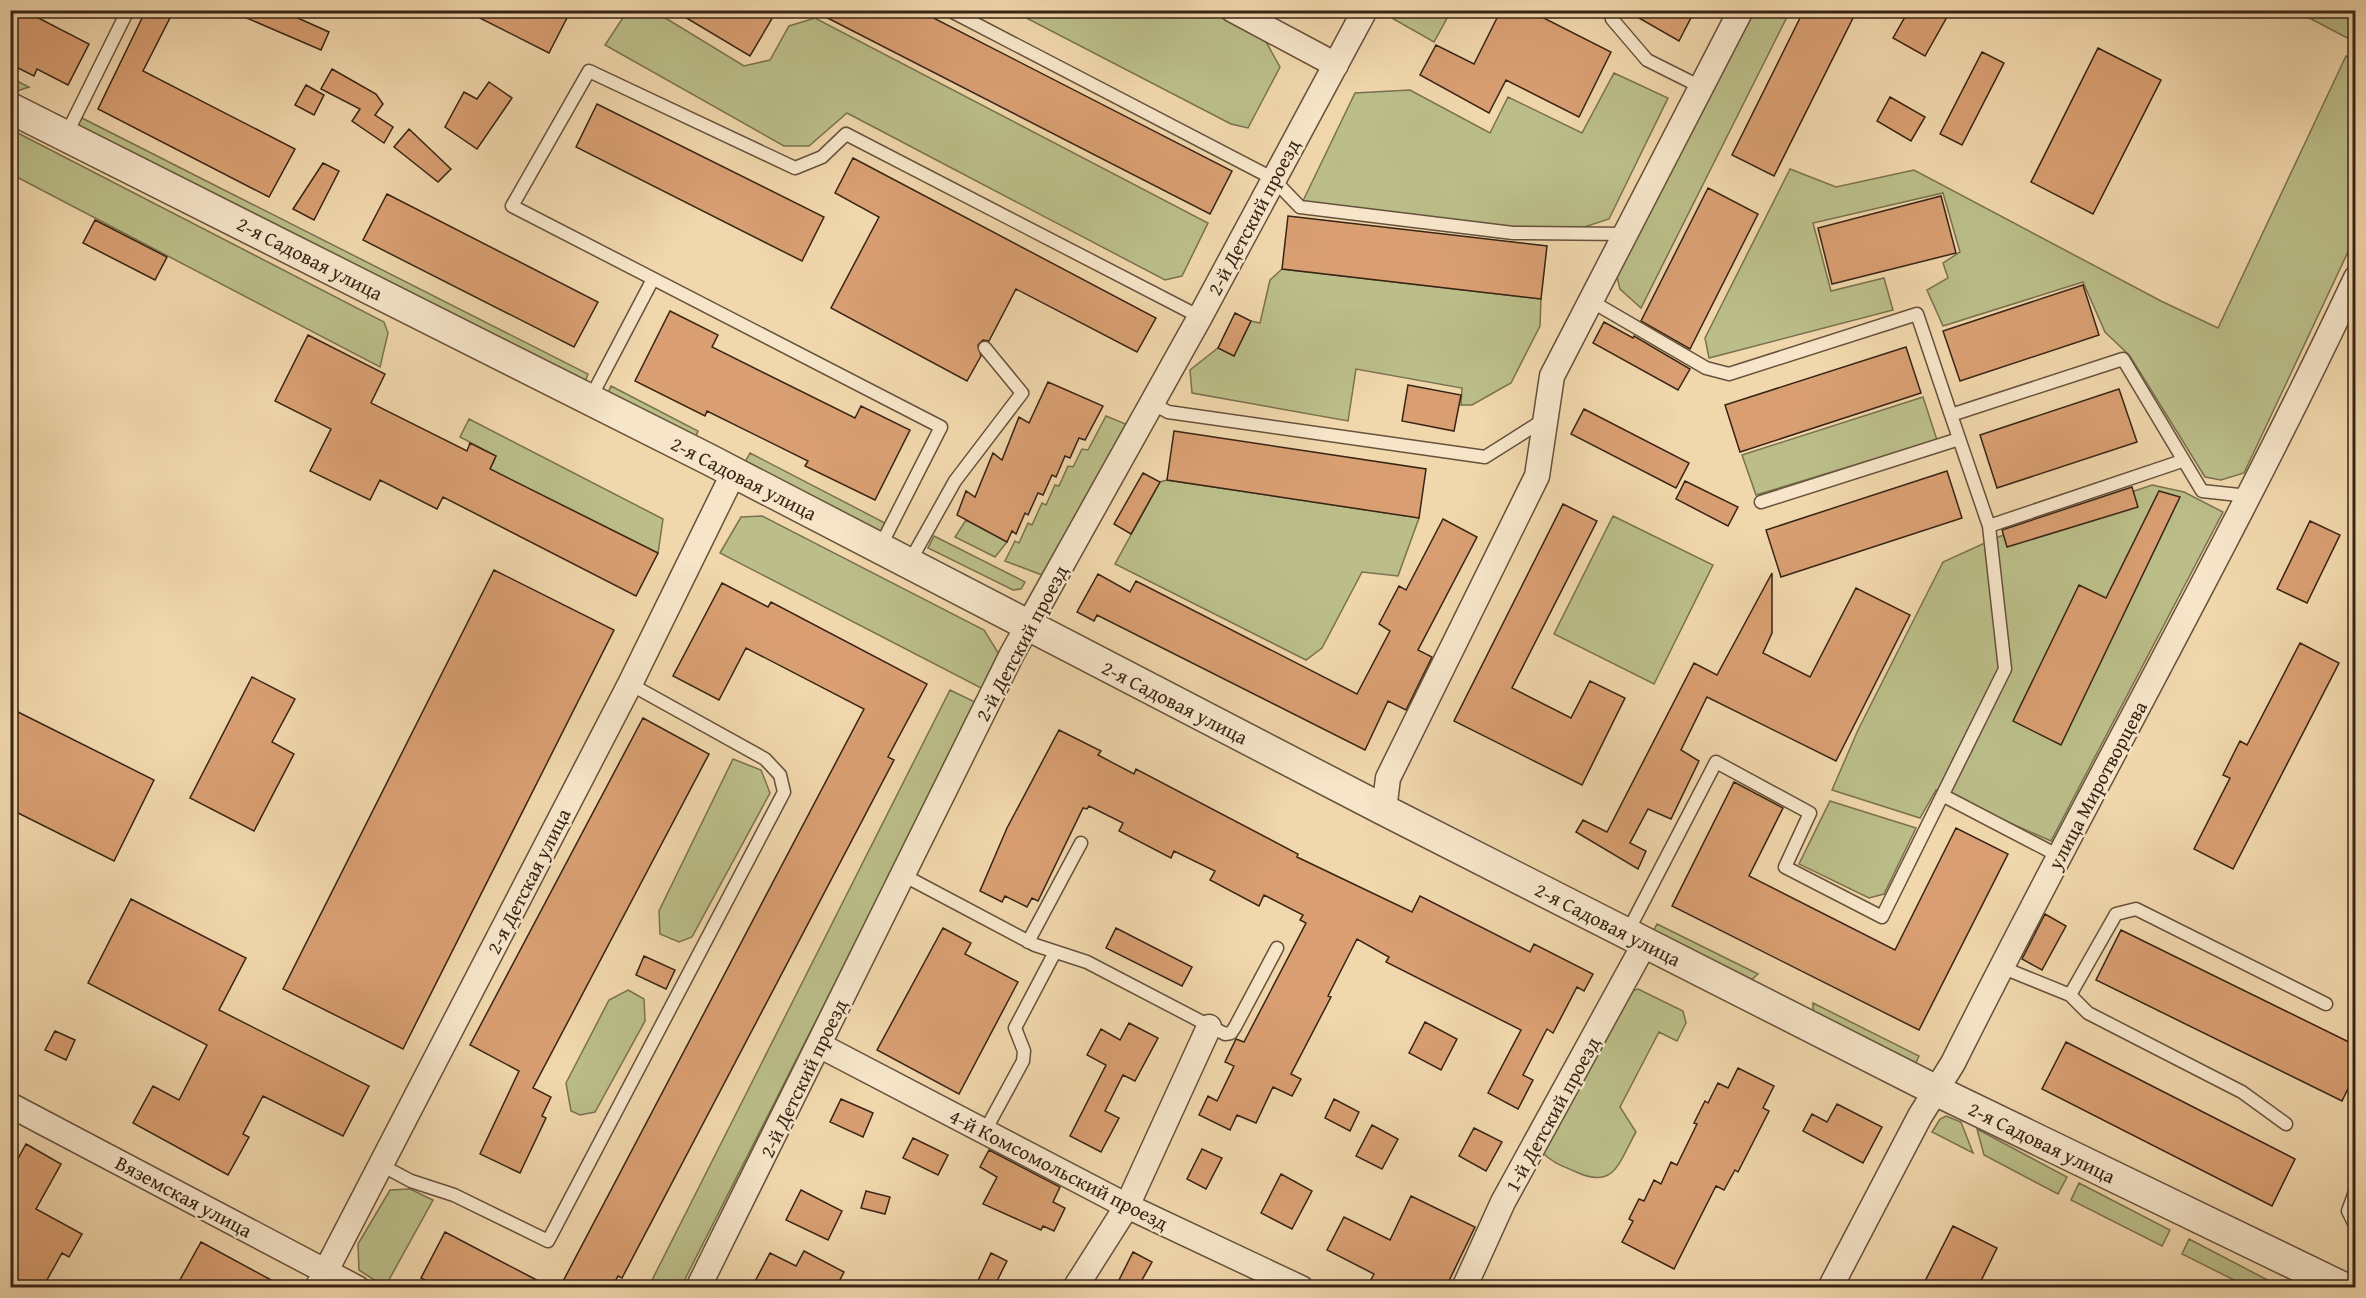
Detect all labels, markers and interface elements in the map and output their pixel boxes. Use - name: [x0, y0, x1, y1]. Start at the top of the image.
- street label: 2-й Детский проезд: [1200, 134, 1307, 300]
- street label: 2-я Садовая улица: [232, 209, 388, 308]
- street label: 2-я Садовая улица: [666, 429, 822, 528]
- street label: 2-й Детский проезд: [968, 560, 1075, 726]
- street label: 2-я Садовая улица: [1097, 653, 1253, 752]
- street label: улица Миротворцева: [2040, 695, 2154, 875]
- street label: 2-я Детская улица: [479, 803, 578, 959]
- street label: 2-я Садовая улица: [1530, 875, 1686, 974]
- street label: 2-й Детский проезд: [752, 994, 854, 1162]
- street label: 1-й Детский проезд: [1497, 1031, 1607, 1197]
- street label: 2-я Садовая улица: [1964, 1094, 2121, 1190]
- street label: 4-й Комсомольский проезд: [944, 1101, 1174, 1237]
- street label: Вяземская улица: [110, 1148, 258, 1245]

